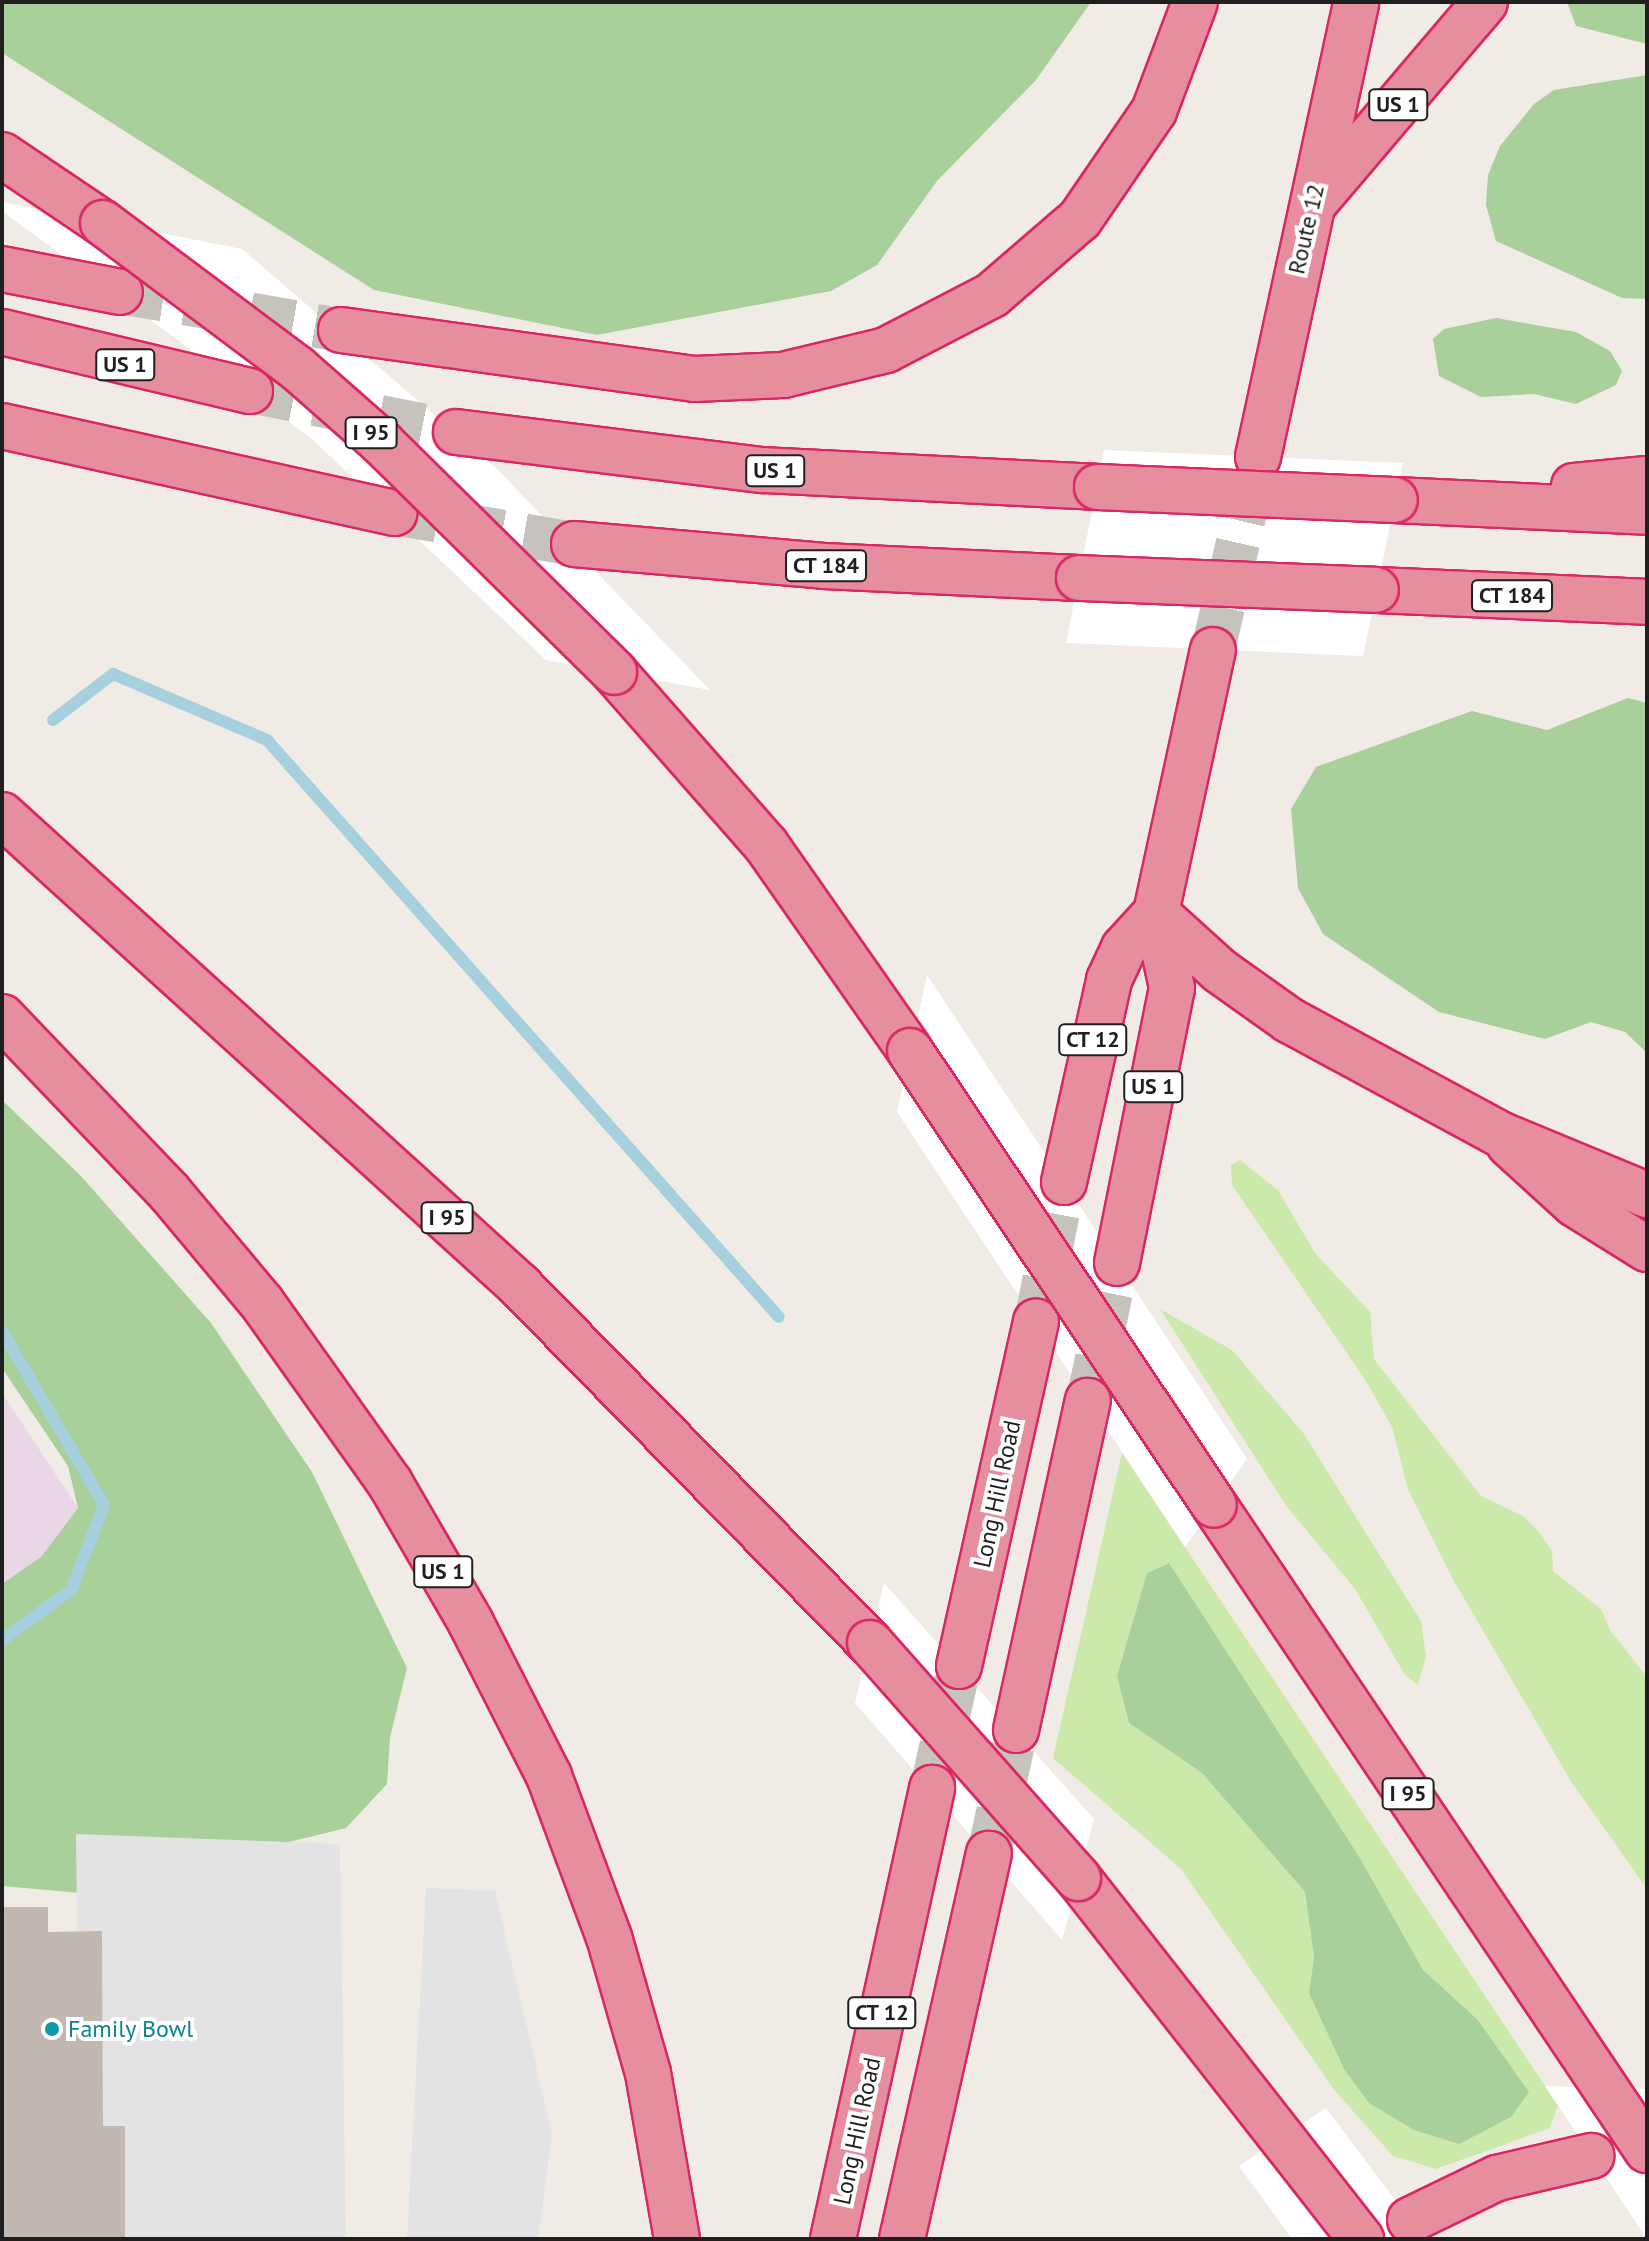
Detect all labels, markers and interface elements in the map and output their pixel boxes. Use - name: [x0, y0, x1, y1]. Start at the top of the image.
- road number: US 1: [1368, 87, 1428, 123]
- street label: Route 12: [1282, 181, 1330, 277]
- road number: US 1: [95, 347, 155, 383]
- road number: I 95: [343, 415, 399, 451]
- road number: US 1: [745, 453, 805, 489]
- road number: CT 184: [784, 548, 868, 584]
- road number: CT 184: [1470, 578, 1554, 614]
- road number: CT 12: [1057, 1022, 1129, 1058]
- road number: US 1: [1123, 1069, 1183, 1105]
- road number: I 95: [419, 1200, 475, 1236]
- street label: Long Hill Road: [967, 1418, 1027, 1570]
- road number: US 1: [413, 1554, 473, 1590]
- road number: I 95: [1380, 1776, 1436, 1812]
- road number: CT 12: [846, 1995, 918, 2031]
- place label: Family Bowl: [68, 2015, 194, 2043]
- marker: Family Bowl: [43, 2020, 61, 2038]
- street label: Long Hill Road: [827, 2055, 887, 2207]

